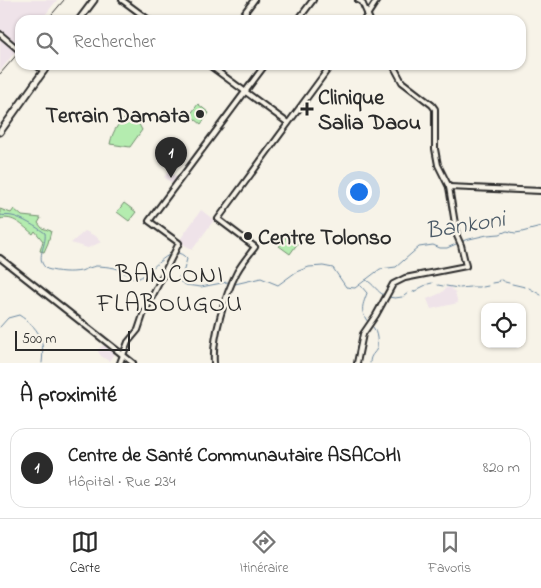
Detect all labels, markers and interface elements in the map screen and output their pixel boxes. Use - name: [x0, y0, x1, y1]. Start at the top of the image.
- search box: [15, 15, 526, 70]
- icon: search: [33, 29, 61, 57]
- text: Rechercher: [73, 29, 156, 56]
- place label: Clinique Salia Daou: [318, 83, 422, 140]
- place label: Terrain Damata: [45, 101, 190, 133]
- marker: Clinique Salia Daou: [300, 102, 314, 116]
- marker: Terrain Damata: [194, 108, 206, 120]
- pin: 1: [155, 137, 187, 178]
- your location: [346, 179, 372, 205]
- water label: Bankoni: [423, 203, 510, 250]
- place label: Centre Tolonso: [258, 223, 391, 255]
- marker: Centre Tolonso: [242, 230, 254, 242]
- district label: BANCONI FLABOUGOU: [96, 258, 243, 323]
- map controls: [481, 303, 526, 348]
- button: locate: [481, 303, 526, 348]
- scale bar: [15, 328, 130, 351]
- text: 500 m: [22, 329, 56, 350]
- text: À proximité: [20, 381, 117, 411]
- text: Centre de Santé Communautaire ASACOHI: [68, 443, 401, 470]
- text: 1: [34, 456, 40, 480]
- text: 820 m: [483, 456, 520, 480]
- text: Hôpital · Rue 234: [68, 470, 176, 494]
- tab: Carte: [70, 528, 100, 579]
- tab: Itinéraire: [240, 528, 288, 579]
- tab: Favoris: [428, 528, 471, 579]

